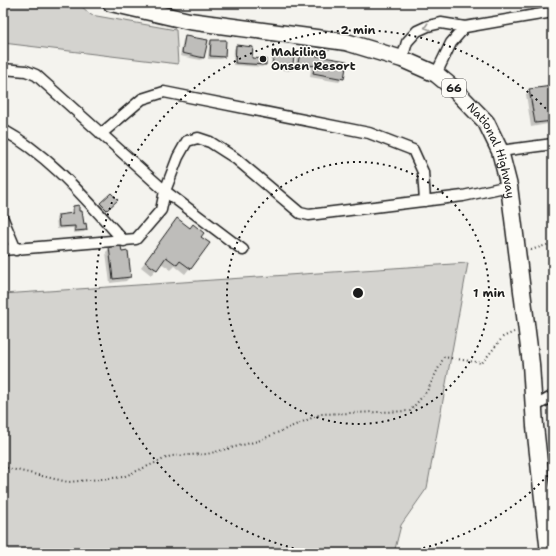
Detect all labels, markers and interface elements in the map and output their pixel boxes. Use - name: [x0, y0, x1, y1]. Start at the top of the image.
- text: 2 min: [341, 22, 376, 38]
- one-way arrow: [423, 22, 430, 31]
- place label: Makiling Onsen Resort: [271, 44, 356, 74]
- marker: Makiling Onsen Resort: [258, 54, 268, 64]
- road number: 66: [442, 79, 466, 97]
- street label: National Highway: [463, 99, 519, 200]
- text: 1 min: [473, 285, 505, 301]
- centre of rings: [351, 286, 365, 300]

